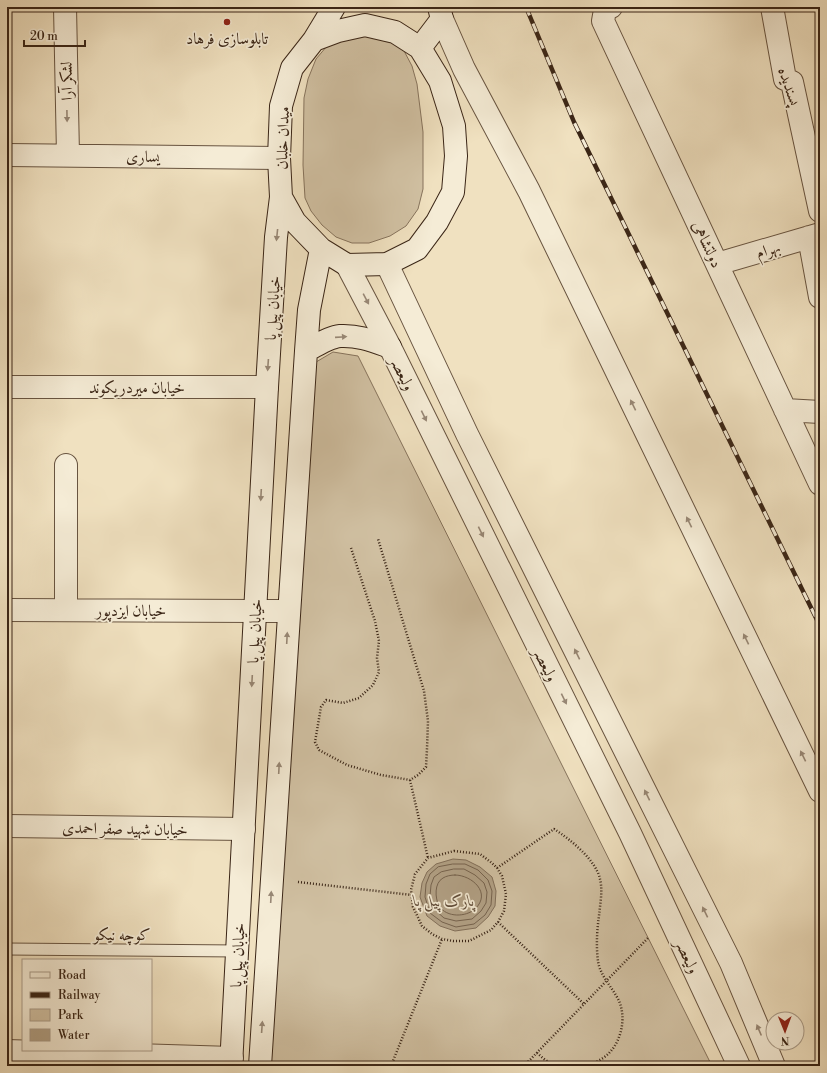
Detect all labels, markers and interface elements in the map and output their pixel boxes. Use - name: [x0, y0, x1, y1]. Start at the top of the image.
- marker: تابلوسازی فرهاد: [222, 17, 232, 27]
- scale bar: [24, 22, 85, 48]
- text: 20 m: [30, 29, 58, 44]
- place label: تابلوسازی فرهاد: [186, 29, 269, 49]
- street label: لشکر آرا: [57, 61, 77, 101]
- street label: پسندیده: [772, 65, 805, 110]
- street label: میدان خلبان: [272, 106, 294, 170]
- one-way arrow: [64, 110, 70, 123]
- street label: یساری: [126, 147, 161, 167]
- street label: دولتشاهی: [688, 218, 727, 271]
- one-way arrow: [273, 229, 280, 241]
- street label: بهرام: [754, 237, 784, 267]
- street label: خیابان پیل پا: [261, 275, 287, 341]
- one-way arrow: [362, 293, 369, 305]
- one-way arrow: [335, 334, 347, 341]
- street label: ولیعصر: [384, 351, 419, 394]
- one-way arrow: [265, 359, 272, 371]
- street label: خیابان میردریکوند: [89, 378, 185, 398]
- one-way arrow: [630, 399, 636, 411]
- one-way arrow: [421, 410, 427, 421]
- one-way arrow: [258, 489, 265, 501]
- one-way arrow: [686, 516, 693, 528]
- one-way arrow: [478, 526, 484, 538]
- street label: خیابان پیل پا: [243, 598, 269, 664]
- street label: خیابان ایزدپور: [94, 601, 166, 622]
- one-way arrow: [283, 632, 290, 644]
- one-way arrow: [743, 633, 749, 645]
- street label: ولیعصر: [527, 642, 562, 685]
- one-way arrow: [574, 648, 580, 660]
- one-way arrow: [248, 675, 255, 687]
- one-way arrow: [561, 693, 567, 705]
- one-way arrow: [800, 750, 806, 762]
- one-way arrow: [275, 762, 282, 774]
- one-way arrow: [644, 789, 650, 801]
- street label: خیابان شهید صفر احمدی: [62, 818, 188, 840]
- one-way arrow: [268, 890, 274, 903]
- park label: پارک پیل پا: [412, 891, 476, 913]
- one-way arrow: [702, 906, 708, 917]
- street label: خیابان پیل پا: [226, 922, 252, 988]
- street label: کوچه نیکو: [91, 925, 151, 946]
- street label: ولیعصر: [670, 934, 704, 977]
- legend: [22, 959, 152, 1051]
- text: Road: [58, 968, 86, 983]
- text: Railway: [58, 988, 100, 1003]
- text: Park: [58, 1008, 84, 1023]
- north arrow: [765, 1011, 805, 1051]
- one-way arrow: [259, 1021, 266, 1033]
- one-way arrow: [755, 1024, 762, 1036]
- text: Water: [57, 1028, 90, 1043]
- text: N: [780, 1033, 790, 1047]

